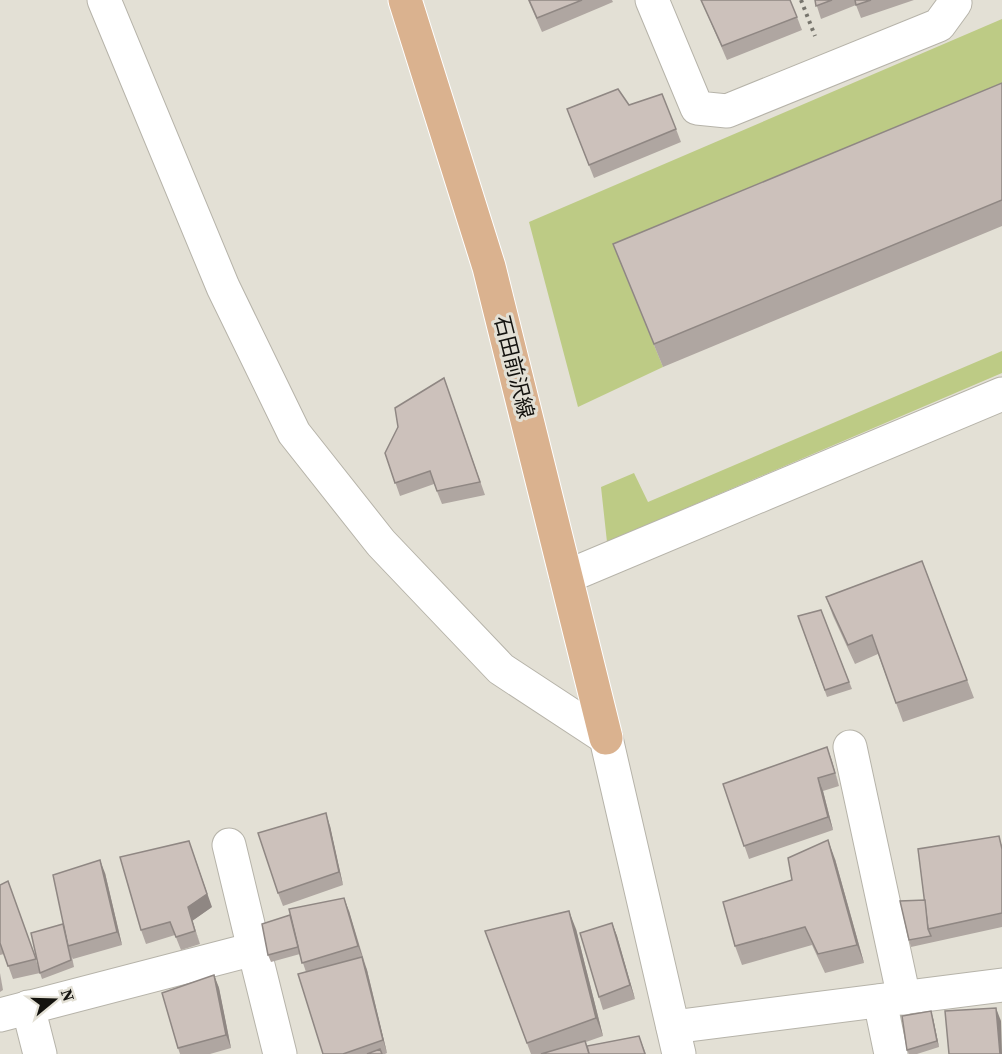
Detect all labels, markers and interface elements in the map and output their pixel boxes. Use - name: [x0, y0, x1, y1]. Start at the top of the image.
- street label: 石田前沢線: [488, 312, 541, 421]
- north arrow: [24, 970, 84, 1030]
- text: N: [56, 986, 81, 1005]

